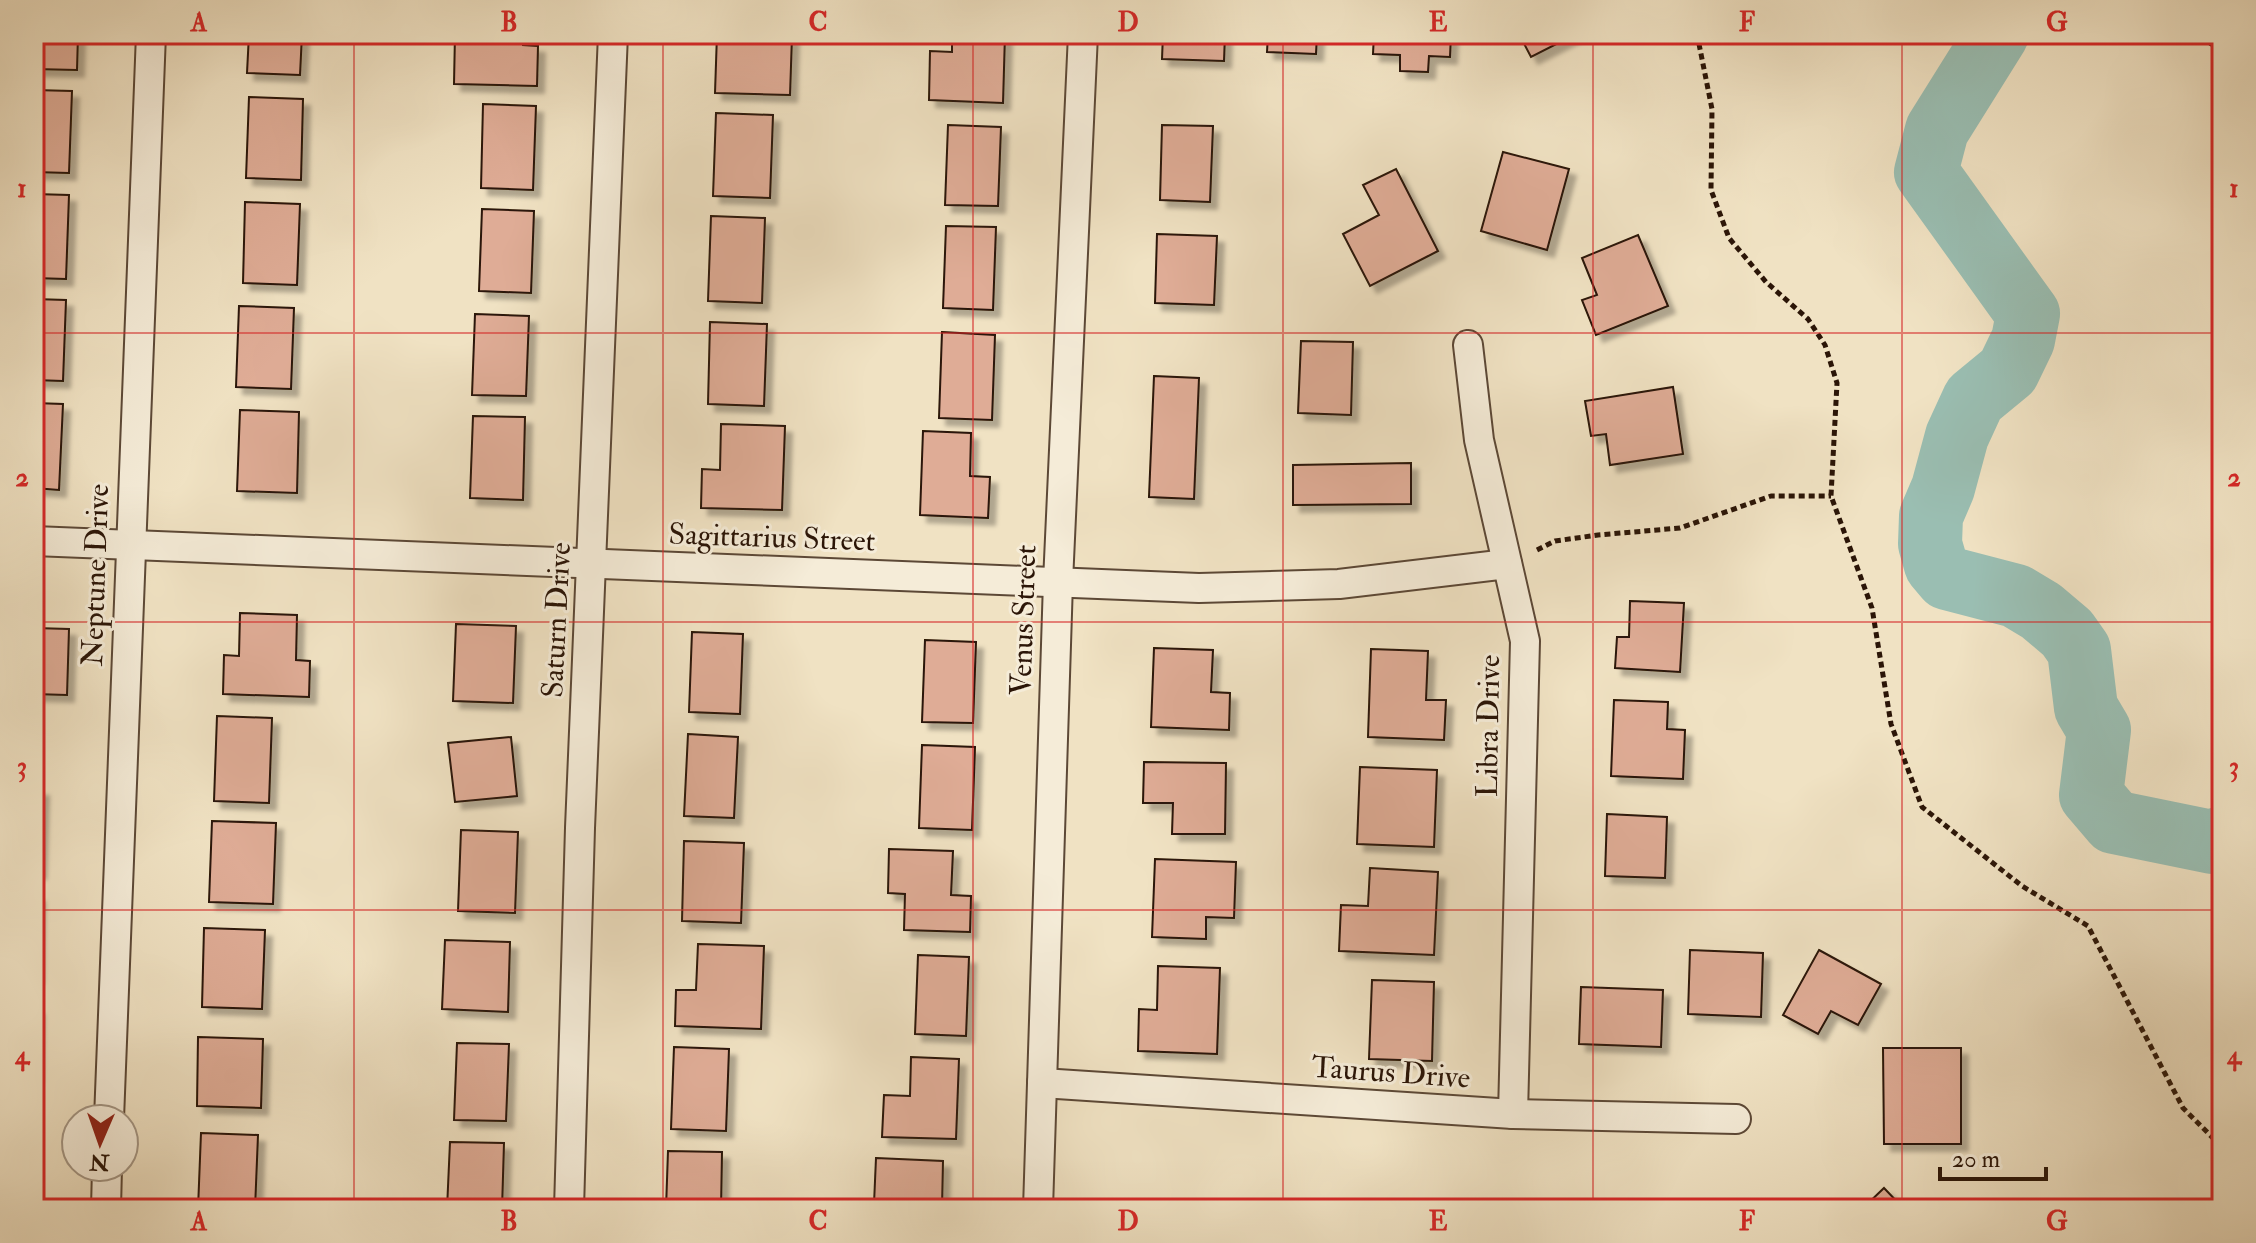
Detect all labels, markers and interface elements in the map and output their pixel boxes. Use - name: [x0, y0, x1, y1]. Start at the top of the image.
- text: A: [190, 7, 208, 39]
- text: B: [500, 7, 518, 39]
- text: C: [808, 7, 828, 39]
- text: D: [1117, 7, 1139, 39]
- text: E: [1429, 7, 1448, 39]
- text: F: [1739, 7, 1756, 39]
- text: G: [2046, 7, 2068, 39]
- text: 1: [17, 173, 27, 205]
- text: 1: [2229, 173, 2239, 205]
- text: 2: [15, 462, 29, 494]
- text: 2: [2227, 462, 2241, 494]
- street label: Neptune Drive: [74, 483, 117, 667]
- street label: Sagittarius Street: [668, 515, 876, 560]
- street label: Saturn Drive: [534, 541, 579, 699]
- street label: Venus Street: [1002, 544, 1045, 696]
- street label: Libra Drive: [1469, 654, 1508, 798]
- text: 3: [17, 751, 27, 783]
- text: 3: [2229, 751, 2239, 783]
- text: 4: [14, 1040, 31, 1072]
- text: 4: [2226, 1040, 2243, 1072]
- street label: Taurus Drive: [1310, 1049, 1471, 1096]
- north arrow: [60, 1103, 140, 1183]
- scale bar: [1940, 1131, 2046, 1181]
- text: 20 m: [1952, 1144, 2001, 1175]
- text: N: [89, 1148, 111, 1176]
- text: A: [190, 1206, 208, 1238]
- text: B: [500, 1206, 518, 1238]
- text: C: [808, 1206, 828, 1238]
- text: D: [1117, 1206, 1139, 1238]
- text: E: [1429, 1206, 1448, 1238]
- text: F: [1739, 1206, 1756, 1238]
- text: G: [2046, 1206, 2068, 1238]

